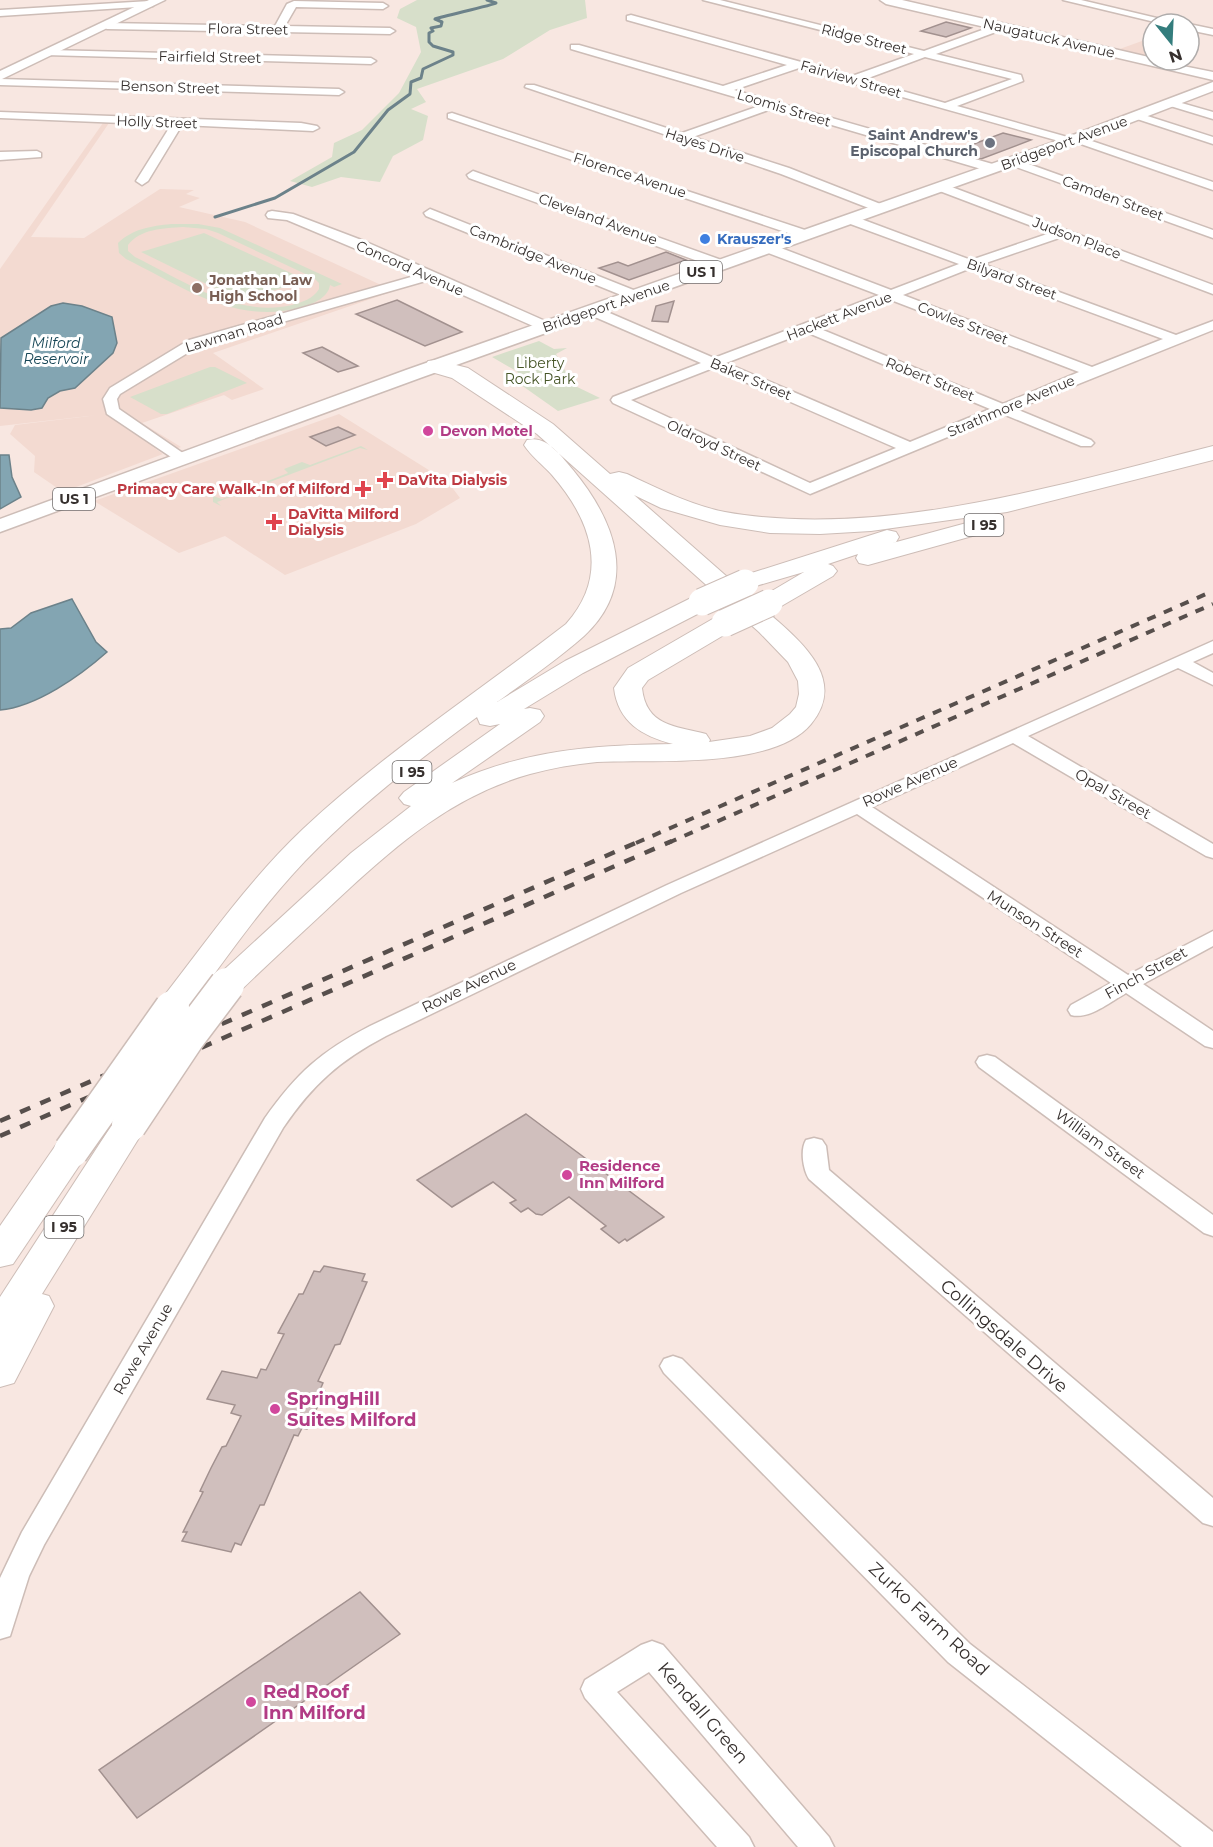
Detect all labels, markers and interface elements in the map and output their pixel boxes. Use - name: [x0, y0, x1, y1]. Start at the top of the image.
- north arrow: [1141, 12, 1201, 72]
- street label: Naugatuck Avenue: [981, 14, 1117, 62]
- street label: Flora Street: [207, 19, 289, 39]
- street label: Ridge Street: [819, 20, 909, 58]
- text: N: [1166, 45, 1185, 67]
- street label: Fairfield Street: [159, 47, 262, 67]
- street label: Fairview Street: [798, 56, 904, 102]
- street label: Benson Street: [120, 76, 220, 98]
- street label: Loomis Street: [735, 85, 833, 131]
- street label: Holly Street: [116, 112, 198, 132]
- street label: Bridgeport Avenue: [998, 112, 1130, 174]
- street label: Hayes Drive: [663, 124, 747, 166]
- place label: Saint Andrew's Episcopal Church: [850, 126, 979, 160]
- marker: Saint Andrew's Episcopal Church: [983, 136, 997, 150]
- street label: Florence Avenue: [571, 148, 689, 202]
- street label: Camden Street: [1060, 171, 1166, 225]
- street label: Cleveland Avenue: [536, 189, 660, 249]
- street label: Judson Place: [1029, 213, 1124, 263]
- street label: Cambridge Avenue: [467, 220, 599, 288]
- place label: Krauszer's: [717, 230, 792, 248]
- marker: Krauszer's: [698, 232, 712, 246]
- street label: Concord Avenue: [353, 236, 467, 300]
- street label: Bilyard Street: [965, 254, 1060, 304]
- road number: US 1: [680, 261, 722, 283]
- place label: Jonathan Law High School: [208, 271, 313, 305]
- street label: Bridgeport Avenue: [540, 276, 672, 336]
- marker: Jonathan Law High School: [190, 281, 204, 295]
- street label: Hackett Avenue: [784, 288, 894, 344]
- street label: Cowles Street: [915, 297, 1011, 349]
- street label: Lawman Road: [183, 310, 285, 356]
- water label: Milford Reservoir: [23, 334, 89, 368]
- street label: Robert Street: [883, 353, 977, 405]
- park label: Liberty Rock Park: [505, 354, 576, 388]
- street label: Baker Street: [707, 354, 795, 404]
- street label: Strathmore Avenue: [945, 371, 1077, 441]
- street label: Oldroyd Street: [664, 415, 764, 475]
- place label: Devon Motel: [440, 422, 533, 440]
- marker: Devon Motel: [421, 424, 435, 438]
- marker: DaVita Dialysis: [376, 471, 394, 489]
- place label: DaVita Dialysis: [398, 471, 508, 489]
- place label: Primacy Care Walk-In of Milford: [117, 480, 350, 498]
- marker: Primacy Care Walk-In of Milford: [354, 480, 372, 498]
- road number: US 1: [53, 488, 95, 510]
- place label: DaVitta Milford Dialysis: [288, 505, 399, 539]
- marker: DaVitta Milford Dialysis: [265, 513, 283, 531]
- road number: I 95: [964, 514, 1004, 536]
- street label: Rowe Avenue: [859, 752, 961, 811]
- road number: I 95: [392, 761, 432, 783]
- street label: Opal Street: [1072, 764, 1155, 823]
- street label: Munson Street: [984, 885, 1087, 962]
- street label: Finch Street: [1101, 942, 1190, 1003]
- street label: Rowe Avenue: [419, 955, 519, 1017]
- street label: William Street: [1052, 1105, 1149, 1183]
- place label: Residence Inn Milford: [579, 1156, 665, 1192]
- marker: Residence Inn Milford: [560, 1168, 574, 1182]
- road number: I 95: [44, 1216, 84, 1238]
- street label: Collingsdale Drive: [936, 1275, 1072, 1397]
- street label: Rowe Avenue: [109, 1300, 176, 1398]
- place label: SpringHill Suites Milford: [287, 1388, 417, 1431]
- marker: SpringHill Suites Milford: [268, 1402, 282, 1416]
- street label: Zurko Farm Road: [864, 1558, 994, 1680]
- street label: Kendall Green: [653, 1658, 753, 1768]
- place label: Red Roof Inn Milford: [263, 1681, 366, 1724]
- marker: Red Roof Inn Milford: [244, 1695, 258, 1709]

